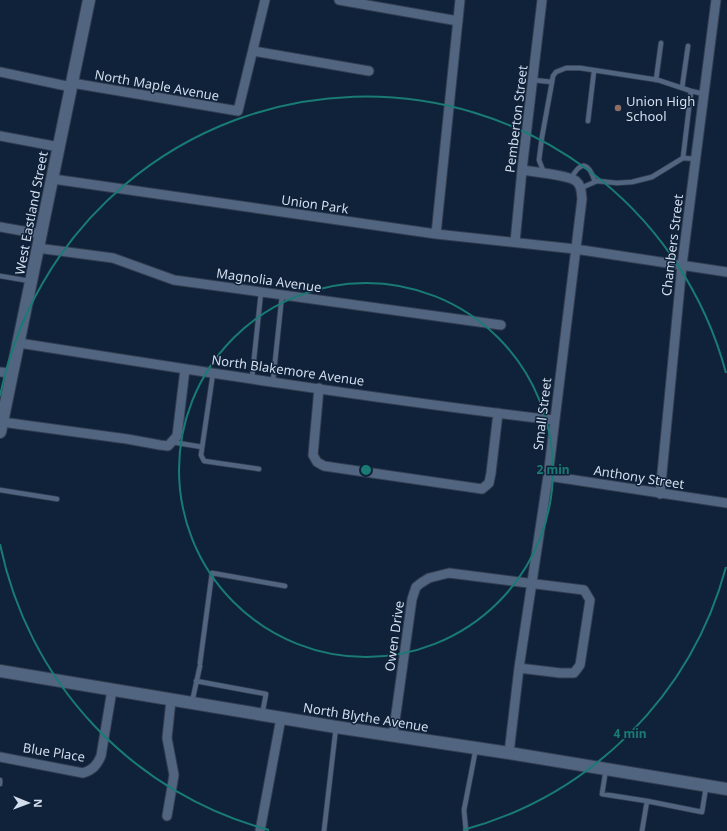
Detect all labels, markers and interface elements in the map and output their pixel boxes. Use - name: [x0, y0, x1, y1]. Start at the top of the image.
- street label: Pemberton Street: [500, 64, 532, 174]
- street label: North Maple Avenue: [93, 65, 221, 105]
- place label: Union High School: [626, 92, 695, 125]
- marker: Union High School: [613, 103, 623, 113]
- street label: West Eastland Street: [10, 150, 52, 276]
- street label: Union Park: [280, 190, 350, 218]
- street label: Chambers Street: [657, 193, 687, 297]
- street label: Magnolia Avenue: [215, 264, 323, 296]
- street label: North Blakemore Avenue: [210, 350, 366, 390]
- street label: Small Street: [529, 376, 555, 451]
- text: 2 min: [536, 461, 570, 478]
- street label: Anthony Street: [593, 461, 686, 493]
- centre of rings: [359, 463, 373, 477]
- street label: Owen Drive: [380, 599, 408, 673]
- street label: North Blythe Avenue: [302, 698, 430, 736]
- text: 4 min: [613, 725, 647, 742]
- street label: Blue Place: [22, 738, 86, 766]
- north arrow: [8, 783, 48, 823]
- text: N: [31, 799, 46, 808]

